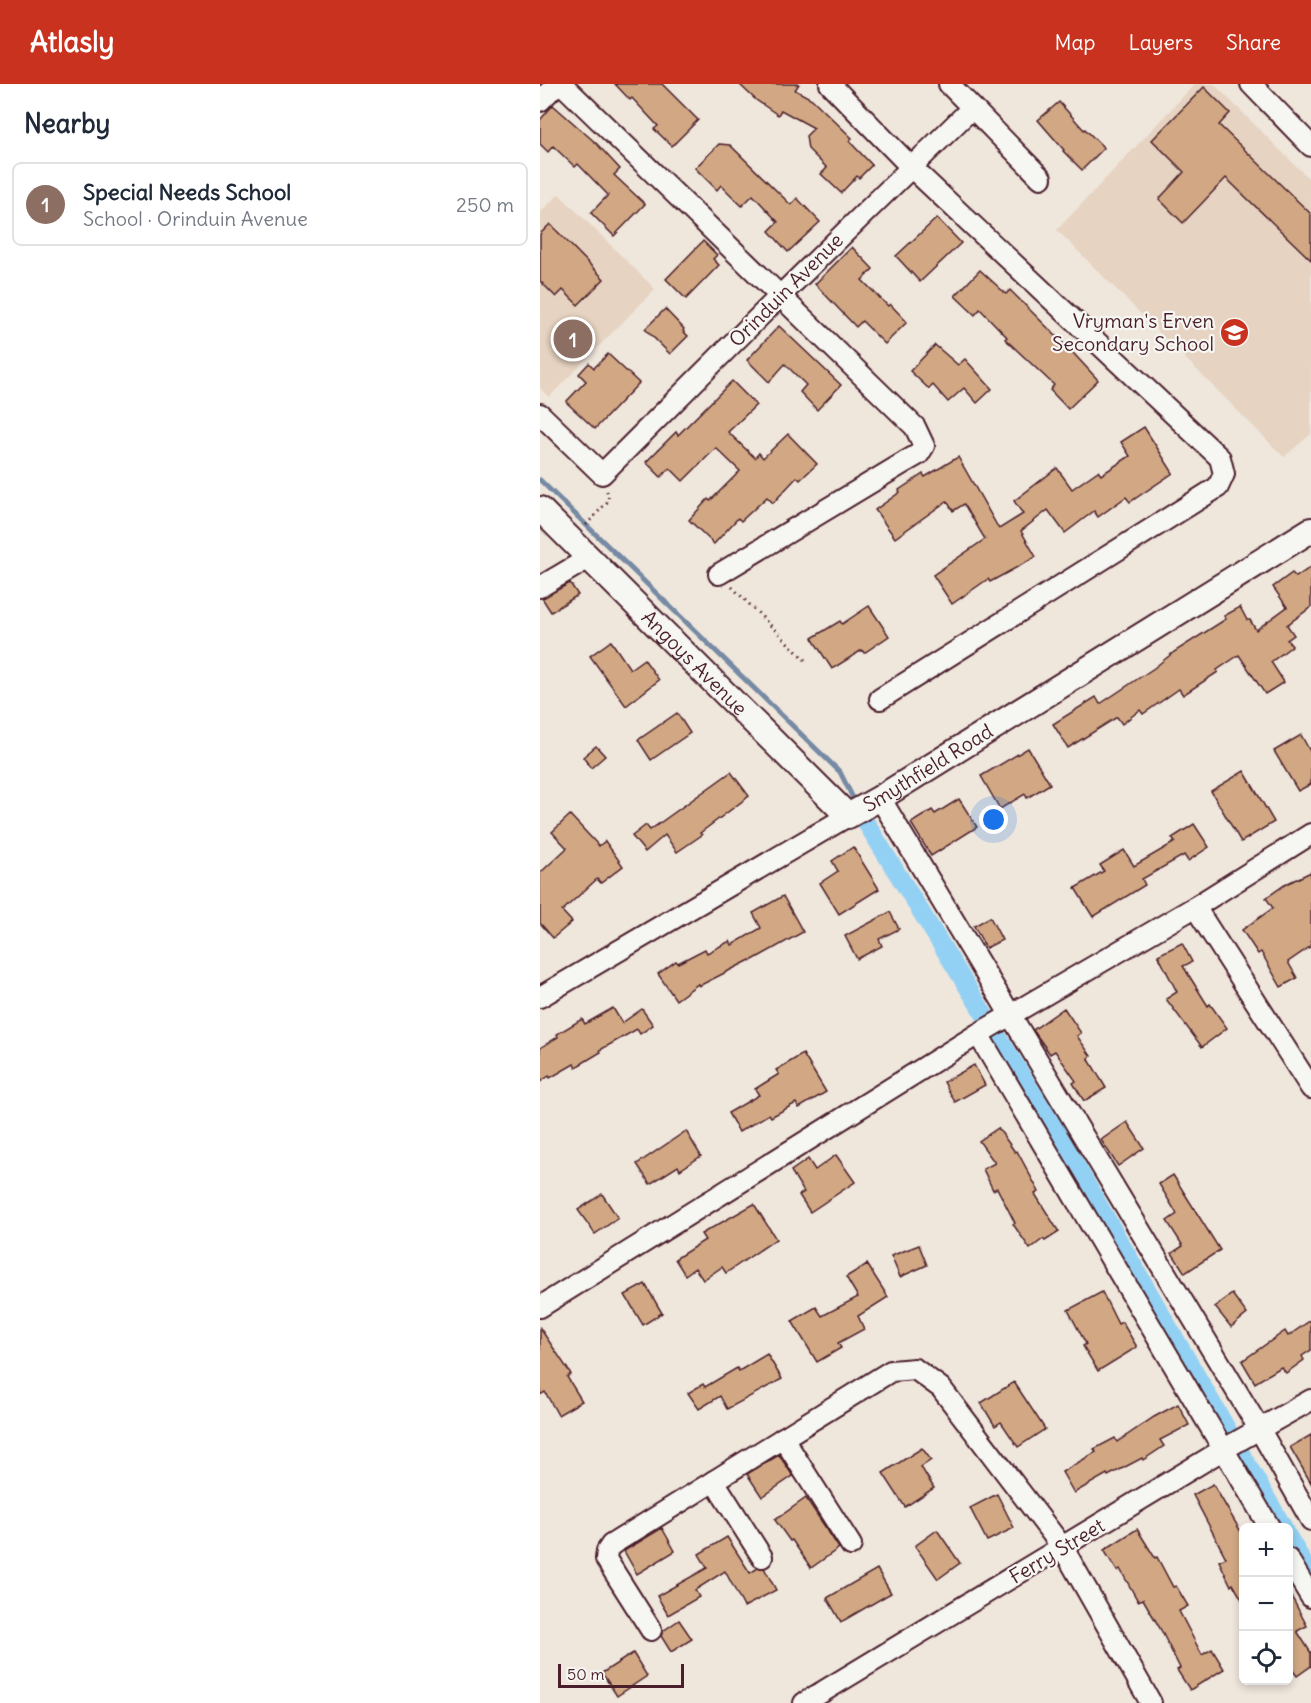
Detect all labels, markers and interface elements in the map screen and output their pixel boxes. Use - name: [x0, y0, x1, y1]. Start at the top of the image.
- text: Atlasly: [30, 24, 114, 60]
- text: Map: [1055, 29, 1095, 56]
- text: Layers: [1128, 29, 1193, 56]
- text: Share: [1226, 29, 1281, 56]
- text: Nearby: [24, 107, 110, 140]
- text: Special Needs School: [83, 178, 291, 206]
- text: 1: [42, 192, 49, 217]
- text: 250 m: [456, 192, 514, 217]
- text: School · Orinduin Avenue: [83, 206, 308, 231]
- street label: Orinduin Avenue: [723, 227, 848, 352]
- place label: Vryman's Erven Secondary School: [1052, 308, 1214, 356]
- pin: 1: [554, 316, 592, 362]
- school or university icon: Vryman's Erven Secondary School: [1219, 316, 1251, 348]
- street label: Angoys Avenue: [637, 605, 753, 721]
- street label: Smythfield Road: [858, 718, 997, 817]
- your location: [979, 805, 1008, 834]
- street label: Ferry Street: [1005, 1512, 1109, 1589]
- map controls: [1239, 1523, 1293, 1685]
- button: +: [1239, 1523, 1293, 1577]
- button: −: [1239, 1577, 1293, 1631]
- button: locate: [1239, 1631, 1293, 1685]
- scale bar: [558, 1661, 684, 1688]
- text: 50 m: [567, 1664, 605, 1684]

